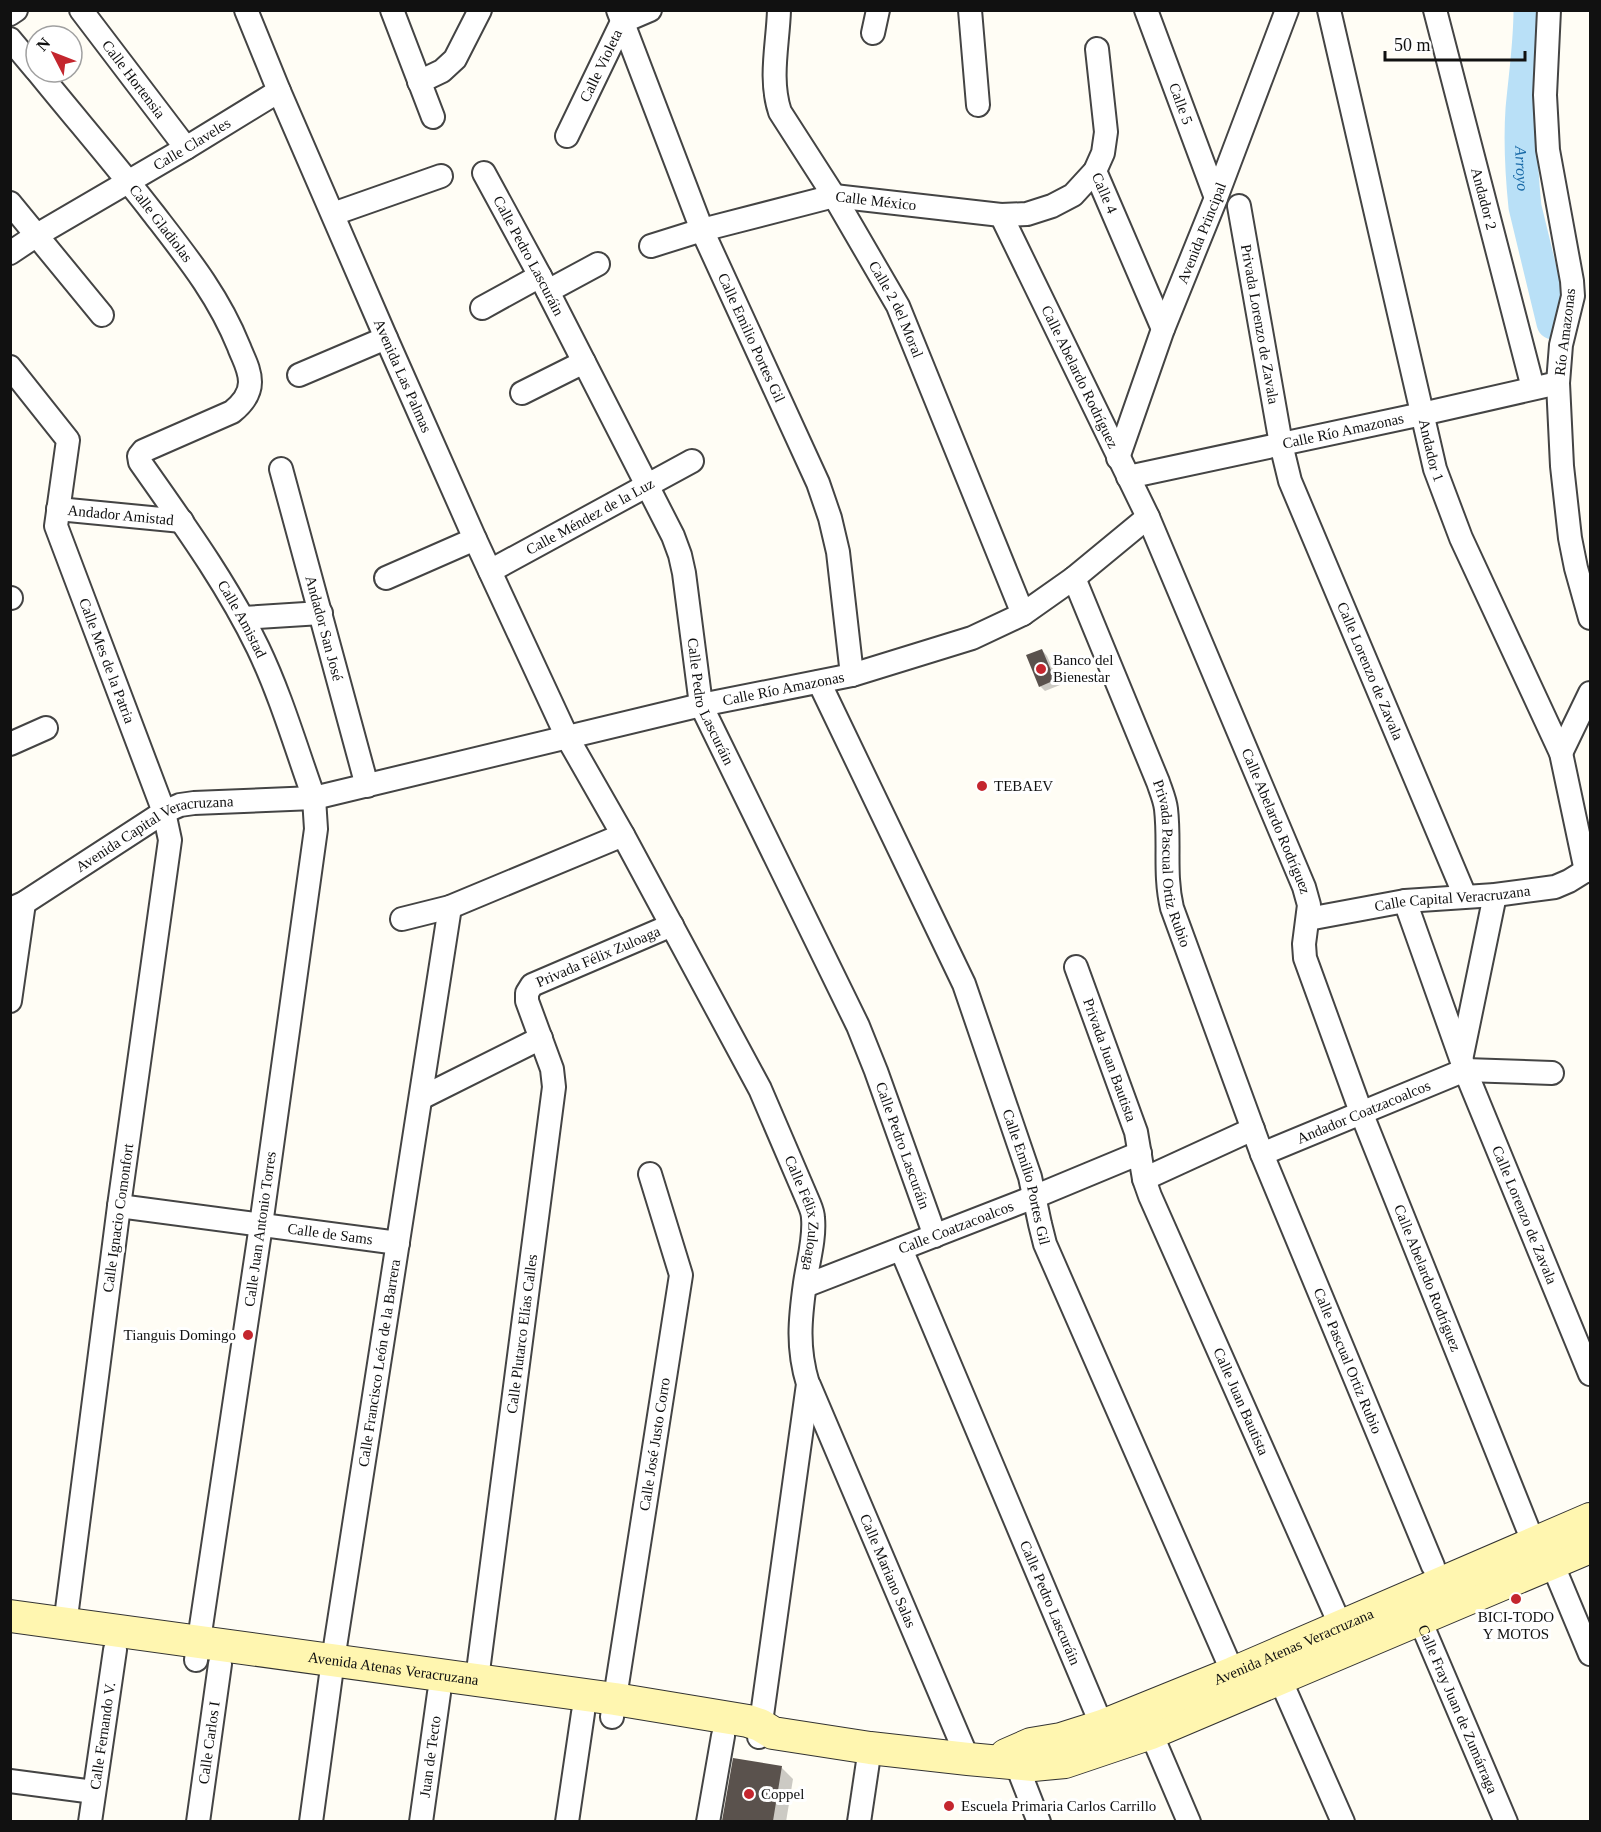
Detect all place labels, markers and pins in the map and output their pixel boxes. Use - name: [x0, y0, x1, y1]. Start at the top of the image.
- place label: Banco del Bienestar: [1053, 652, 1113, 685]
- marker: Banco del Bienestar: [1034, 662, 1048, 676]
- place label: TEBAEV: [994, 778, 1053, 794]
- marker: TEBAEV: [975, 779, 989, 793]
- place label: Tianguis Domingo: [124, 1327, 236, 1343]
- marker: Tianguis Domingo: [241, 1328, 255, 1342]
- marker: BICI-TODO Y MOTOS: [1509, 1592, 1523, 1606]
- place label: BICI-TODO Y MOTOS: [1478, 1609, 1554, 1642]
- place label: Coppel: [761, 1786, 804, 1802]
- marker: Coppel: [742, 1787, 756, 1801]
- place label: Escuela Primaria Carlos Carrillo: [961, 1798, 1156, 1814]
- marker: Escuela Primaria Carlos Carrillo: [942, 1799, 956, 1813]

